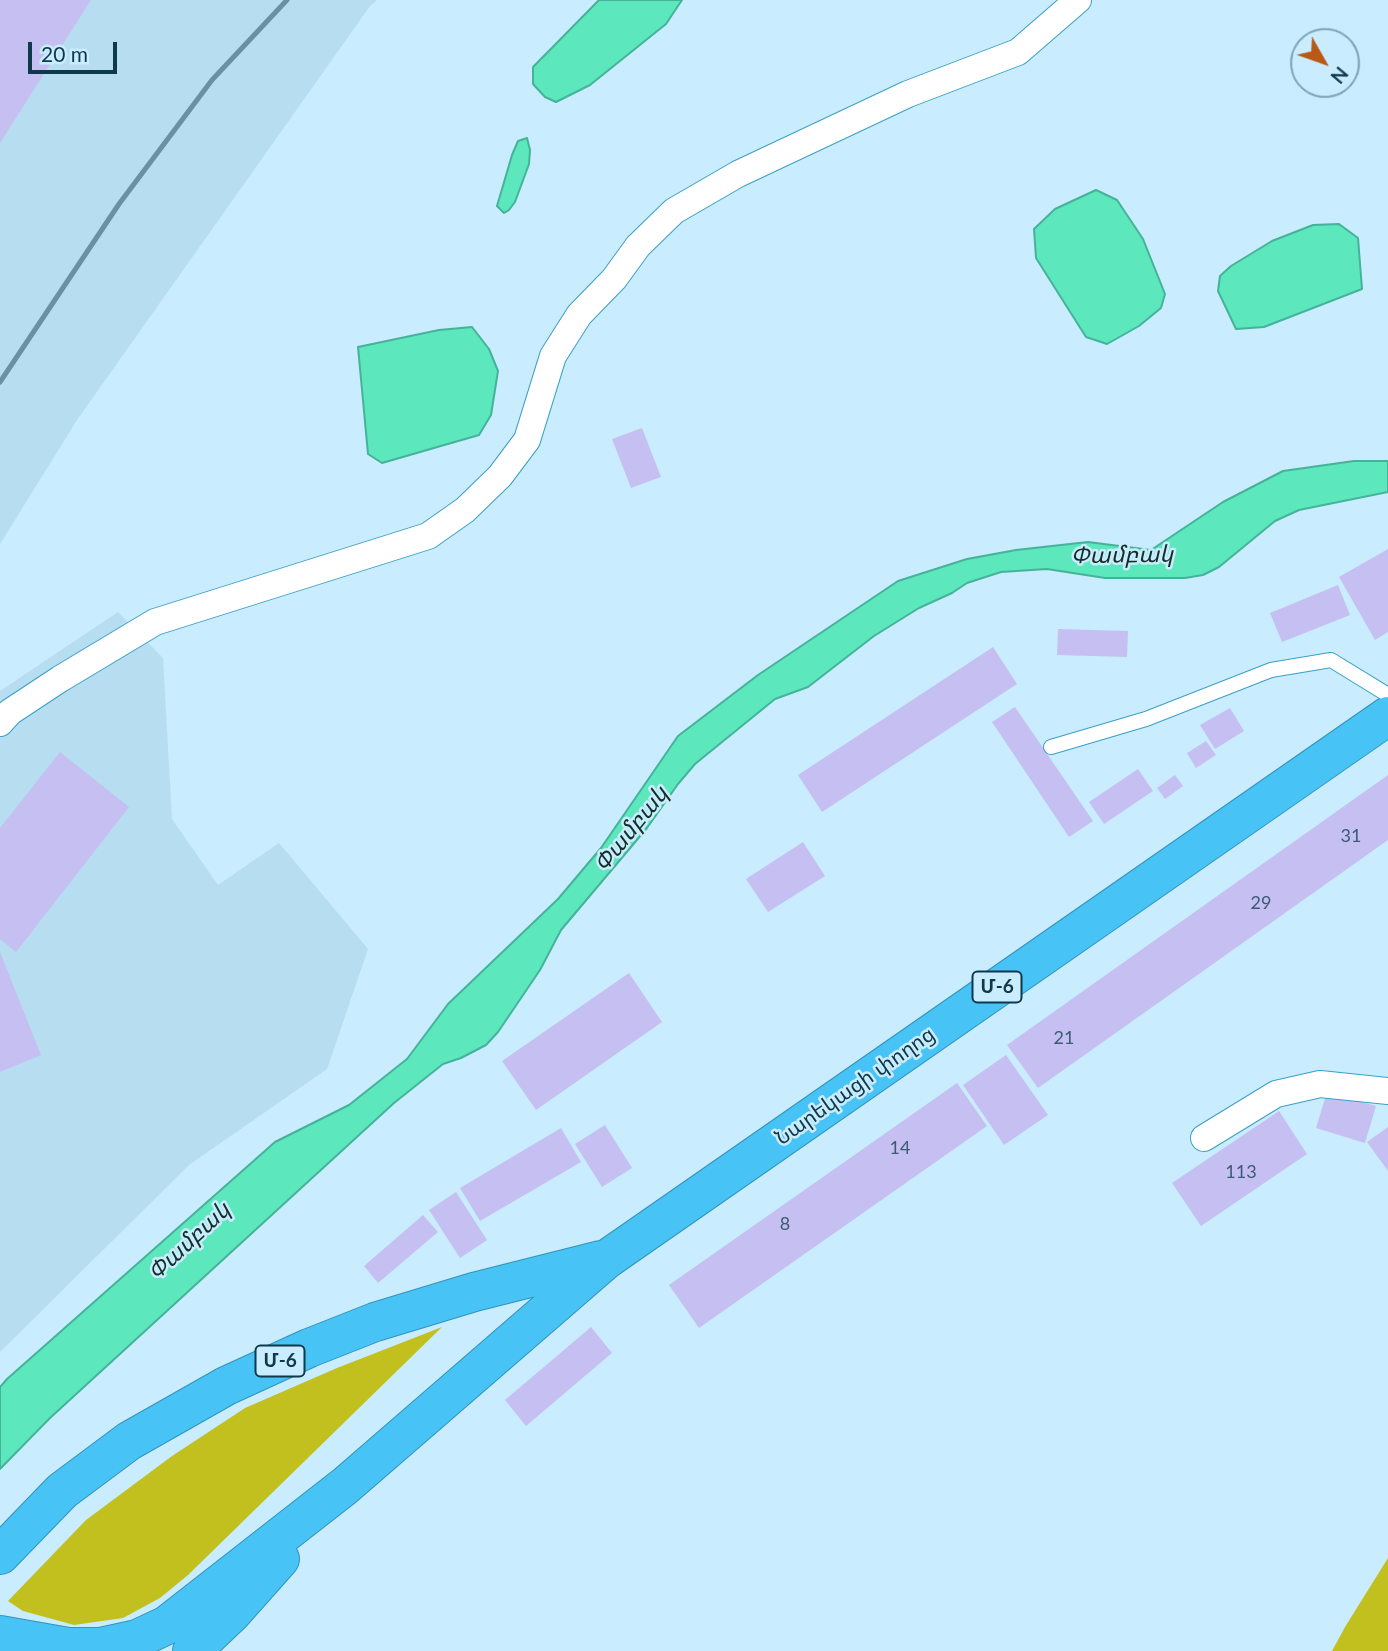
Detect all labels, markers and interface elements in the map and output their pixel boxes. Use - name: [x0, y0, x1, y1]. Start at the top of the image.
- scale bar: [32, 28, 121, 72]
- north arrow: [1290, 28, 1360, 98]
- text: 20 m: [41, 41, 88, 66]
- text: N: [1326, 63, 1353, 89]
- water label: Փամբակ: [1071, 540, 1173, 570]
- water label: Փամբակ: [588, 781, 674, 877]
- house number: 31: [1341, 825, 1361, 847]
- house number: 29: [1251, 892, 1271, 914]
- road number: Մ-6: [972, 972, 1021, 1002]
- street label: Նարեկացի փողոց: [770, 1021, 940, 1151]
- house number: 21: [1054, 1027, 1074, 1049]
- house number: 14: [890, 1137, 910, 1159]
- house number: 113: [1225, 1161, 1257, 1183]
- water label: Փամբակ: [142, 1196, 236, 1286]
- house number: 8: [780, 1213, 790, 1235]
- road number: Մ-6: [256, 1345, 304, 1376]

